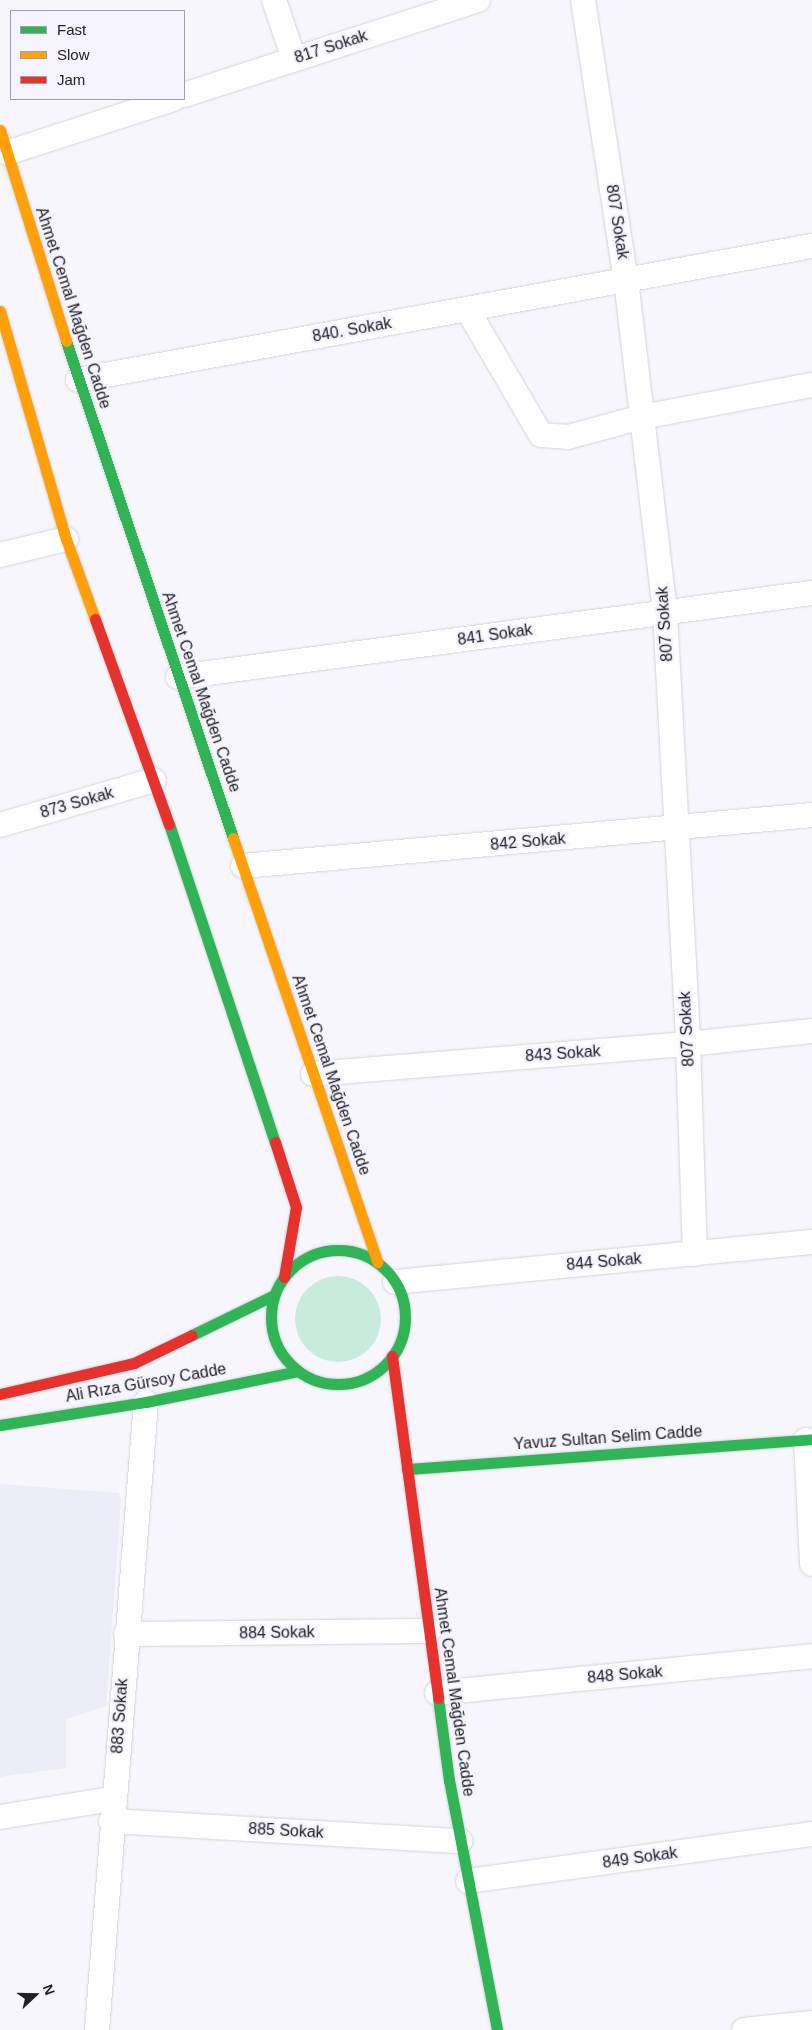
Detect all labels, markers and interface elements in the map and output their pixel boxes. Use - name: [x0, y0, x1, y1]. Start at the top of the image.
- legend: [10, 10, 185, 100]
- text: Fast: [57, 21, 86, 38]
- street label: 817 Sokak: [292, 26, 370, 68]
- text: Slow: [57, 46, 90, 63]
- text: Jam: [57, 71, 85, 88]
- street label: 807 Sokak: [602, 183, 632, 261]
- street label: Ahmet Cemal Mağden Cadde: [31, 205, 115, 411]
- street label: 840. Sokak: [311, 314, 393, 346]
- street label: 807 Sokak: [653, 586, 677, 662]
- street label: Ahmet Cemal Mağden Cadde: [158, 589, 244, 795]
- street label: 841 Sokak: [456, 620, 534, 650]
- street label: 873 Sokak: [38, 783, 116, 823]
- street label: 842 Sokak: [490, 829, 566, 855]
- street label: Ahmet Cemal Mağden Cadde: [288, 972, 374, 1178]
- street label: 807 Sokak: [675, 991, 699, 1067]
- street label: 843 Sokak: [525, 1042, 601, 1066]
- street label: 844 Sokak: [566, 1249, 642, 1275]
- street label: Ali Rıza Gürsoy Cadde: [64, 1359, 228, 1407]
- street label: Yavuz Sultan Selim Cadde: [513, 1422, 703, 1454]
- street label: Ahmet Cemal Mağden Cadde: [430, 1586, 478, 1798]
- street label: 884 Sokak: [239, 1623, 315, 1643]
- street label: 848 Sokak: [587, 1662, 663, 1688]
- street label: 883 Sokak: [108, 1678, 132, 1754]
- street label: 885 Sokak: [248, 1819, 324, 1843]
- street label: 849 Sokak: [601, 1843, 679, 1873]
- north arrow: [10, 1970, 60, 2020]
- text: N: [40, 1982, 58, 1997]

